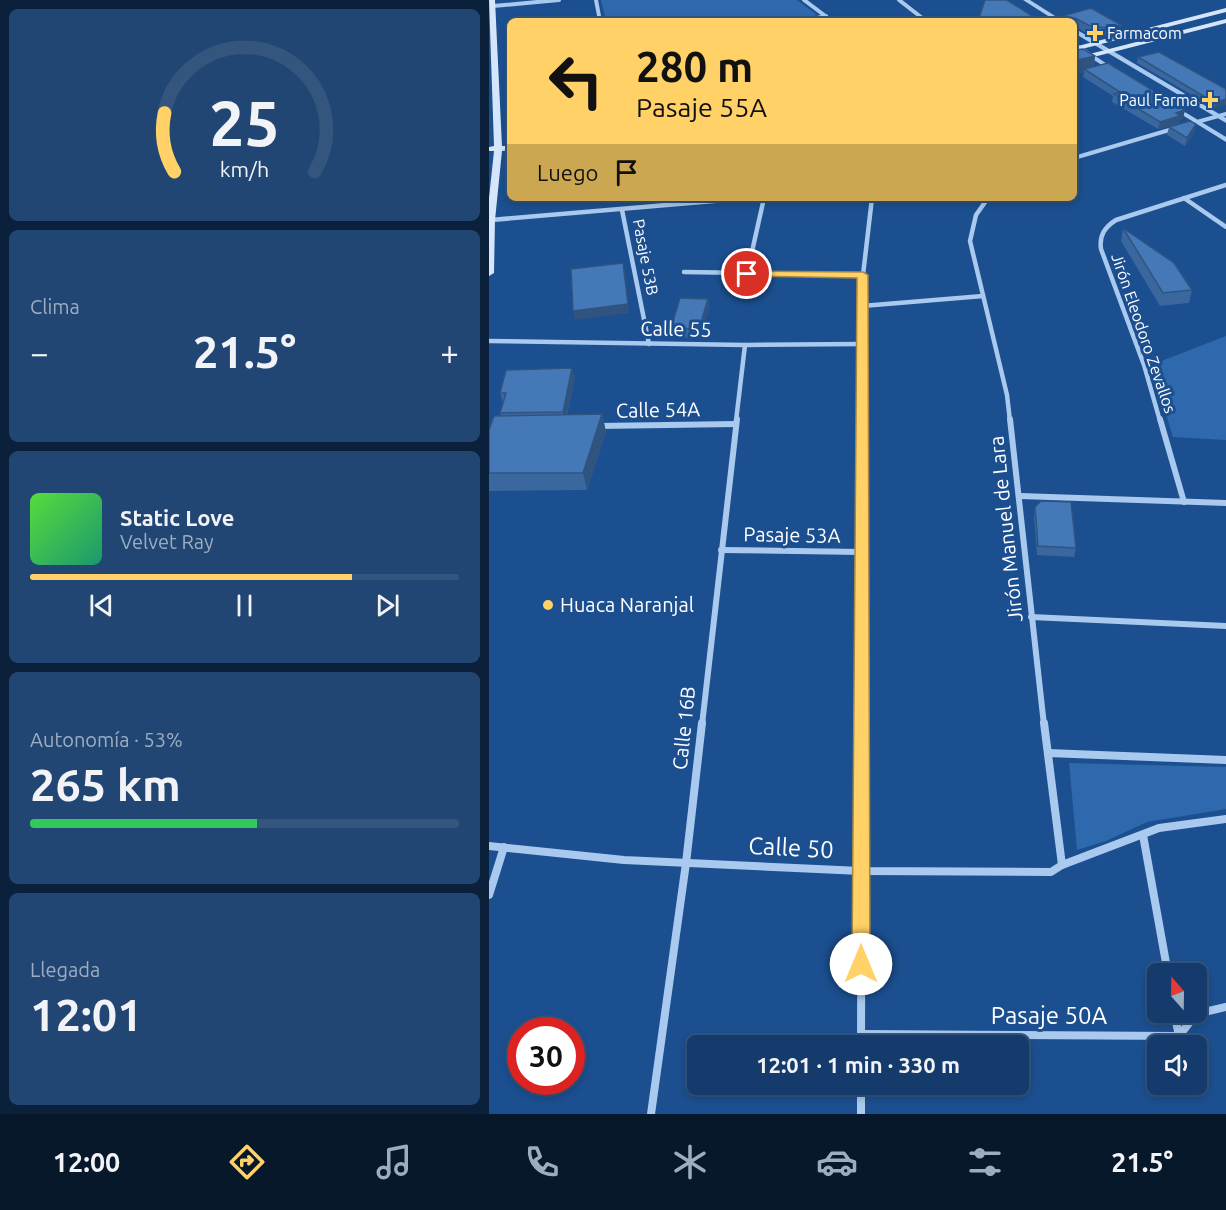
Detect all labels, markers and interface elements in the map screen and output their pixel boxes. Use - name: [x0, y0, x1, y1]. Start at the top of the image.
- place label: Farmacom: [1107, 24, 1182, 42]
- marker: Farmacom: [1088, 26, 1102, 40]
- icon: left: [537, 42, 615, 120]
- text: 280 m: [636, 43, 753, 90]
- text: 25: [209, 88, 280, 158]
- place label: Paul Farma: [1119, 91, 1198, 109]
- text: Pasaje 55A: [636, 92, 767, 122]
- marker: Paul Farma: [1203, 93, 1217, 107]
- icon: arrive: [610, 156, 643, 189]
- text: km/h: [220, 157, 269, 181]
- text: Luego: [537, 160, 598, 185]
- street label: Pasaje 53B: [630, 217, 662, 297]
- pin: [721, 248, 772, 299]
- street label: Jirón Eleodoro Zevallos: [1108, 251, 1180, 415]
- icon: arrive: [730, 257, 763, 290]
- text: Clima: [30, 295, 80, 318]
- street label: Calle 55: [640, 316, 712, 341]
- text: 21.5°: [193, 326, 296, 377]
- text: −: [30, 334, 49, 371]
- text: +: [440, 334, 459, 371]
- street label: Calle 54A: [616, 397, 700, 422]
- street label: Jirón Manuel de Lara: [984, 435, 1027, 623]
- text: Static Love: [120, 505, 235, 530]
- street label: Pasaje 53A: [743, 522, 841, 547]
- text: Velvet Ray: [120, 530, 214, 553]
- icon: previous: [85, 589, 118, 622]
- icon: pause: [228, 589, 261, 622]
- icon: next: [371, 589, 404, 622]
- place label: Huaca Naranjal: [560, 593, 694, 616]
- marker: Huaca Naranjal: [541, 598, 555, 612]
- street label: Calle 16B: [668, 685, 699, 771]
- text: Autonomía · 53%: [30, 728, 183, 751]
- text: 265 km: [30, 759, 181, 810]
- street label: Calle 50: [748, 832, 834, 863]
- position arrow: [829, 932, 893, 996]
- text: Llegada: [30, 958, 100, 981]
- north arrow: [1147, 963, 1207, 1023]
- map controls: [1147, 963, 1207, 1095]
- text: 12:01: [30, 989, 143, 1040]
- street label: Pasaje 50A: [991, 1002, 1108, 1029]
- speed limit sign: 30: [507, 1017, 585, 1095]
- button: sound: [1147, 1035, 1207, 1095]
- text: 12:01 · 1 min · 330 m: [756, 1052, 960, 1077]
- icon: directions: [226, 1141, 268, 1183]
- icon: music: [373, 1141, 415, 1183]
- icon: phone: [521, 1141, 563, 1183]
- icon: climate: [669, 1141, 711, 1183]
- icon: car: [816, 1141, 858, 1183]
- icon: filters: [964, 1141, 1006, 1183]
- text: 12:00: [53, 1147, 120, 1177]
- text: 21.5°: [1111, 1147, 1173, 1177]

